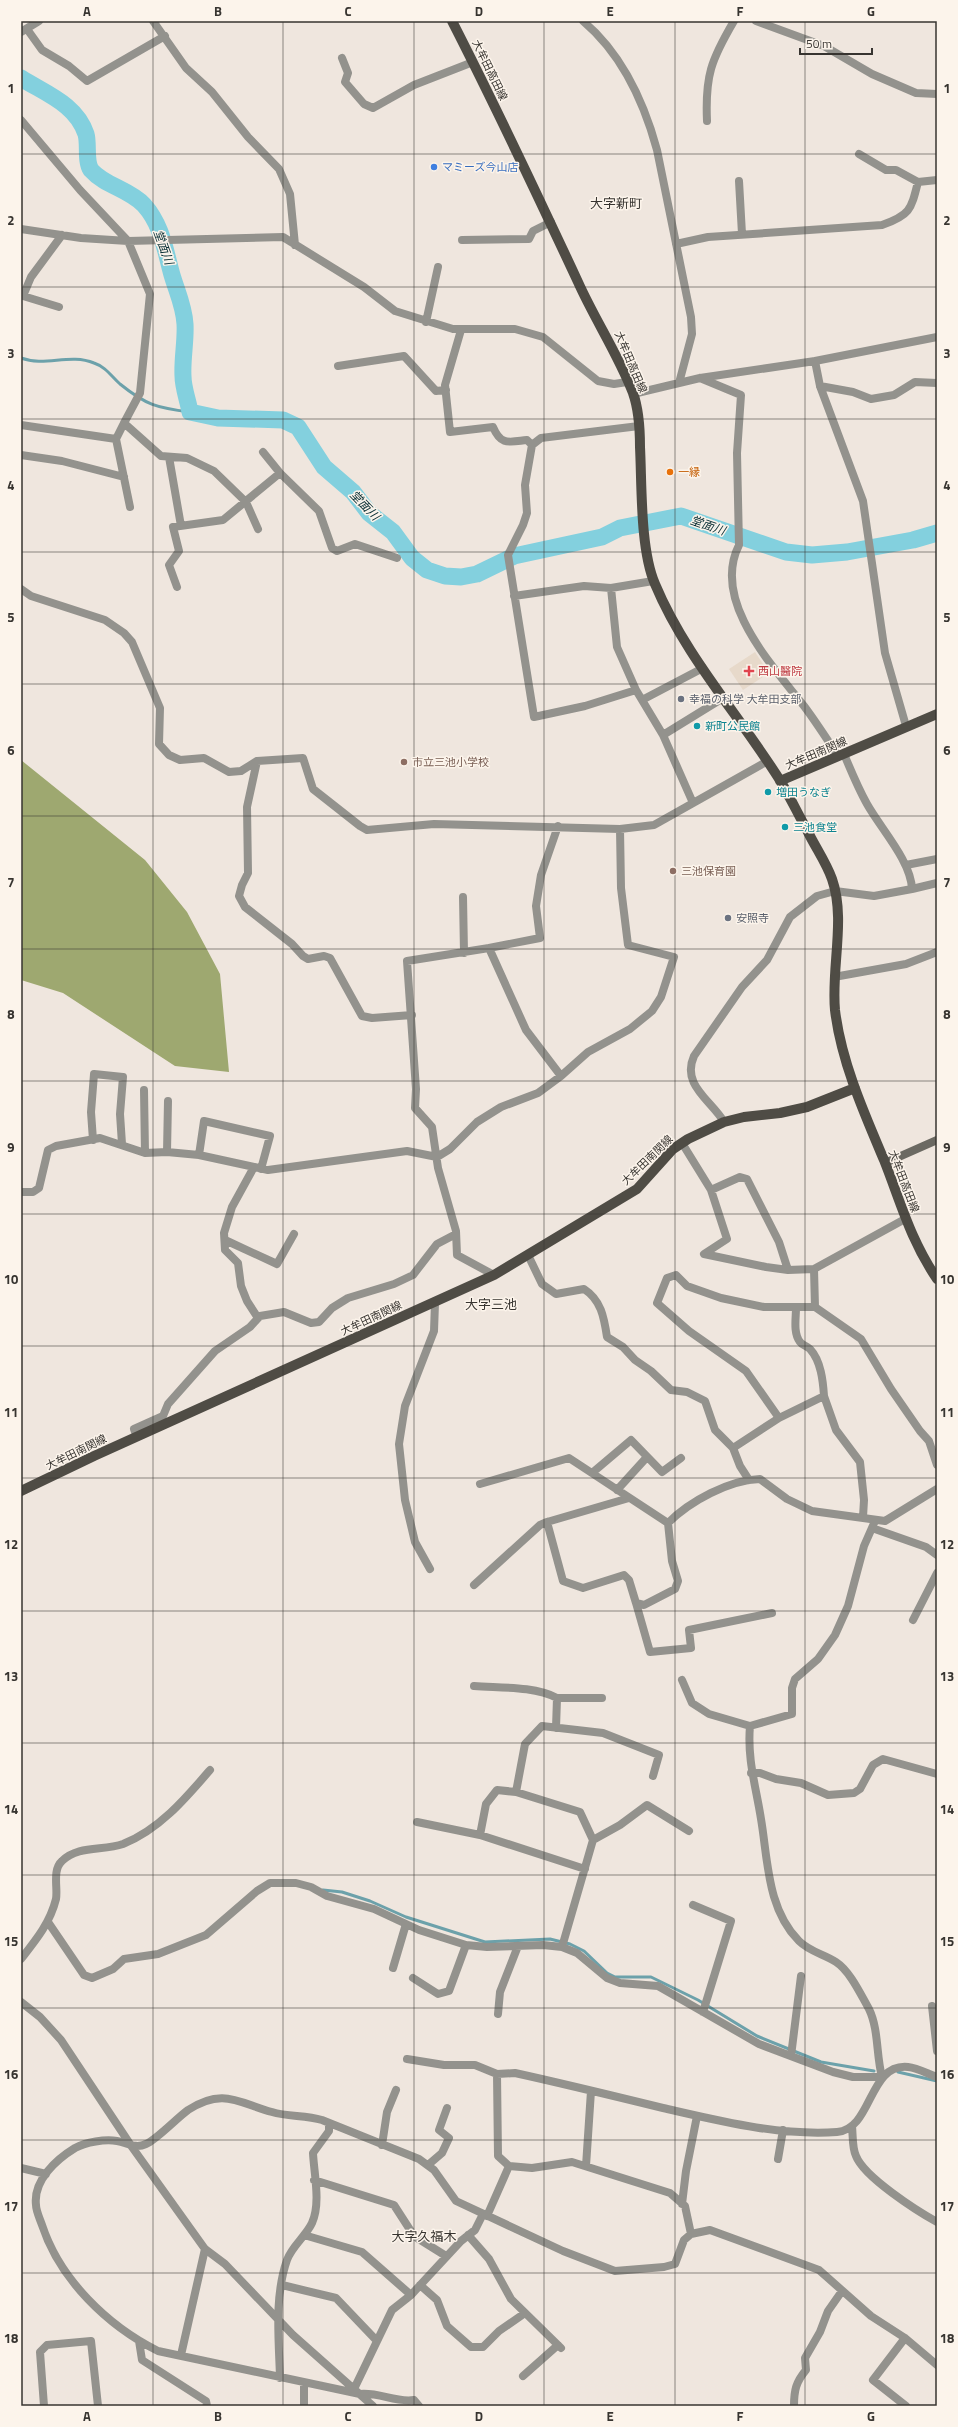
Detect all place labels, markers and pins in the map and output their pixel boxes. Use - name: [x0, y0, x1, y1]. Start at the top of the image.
- place label: マミーズ今山店: [442, 159, 518, 175]
- marker: マミーズ今山店: [429, 162, 439, 172]
- place label: 一縁: [678, 464, 700, 480]
- marker: 一縁: [665, 467, 675, 477]
- place label: 西山醫院: [758, 663, 802, 679]
- marker: 西山醫院: [743, 665, 755, 677]
- place label: 幸福の科学 大牟田支部: [689, 691, 801, 707]
- marker: 幸福の科学 大牟田支部: [676, 694, 686, 704]
- place label: 新町公民館: [705, 718, 760, 734]
- marker: 新町公民館: [692, 721, 702, 731]
- place label: 市立三池小学校: [412, 754, 489, 770]
- marker: 市立三池小学校: [399, 757, 409, 767]
- place label: 増田うなぎ: [776, 784, 831, 800]
- marker: 増田うなぎ: [763, 787, 773, 797]
- place label: 三池食堂: [793, 819, 837, 835]
- marker: 三池食堂: [780, 822, 790, 832]
- place label: 三池保育園: [681, 863, 736, 879]
- marker: 三池保育園: [668, 866, 678, 876]
- place label: 安照寺: [736, 910, 769, 926]
- marker: 安照寺: [723, 913, 733, 923]

